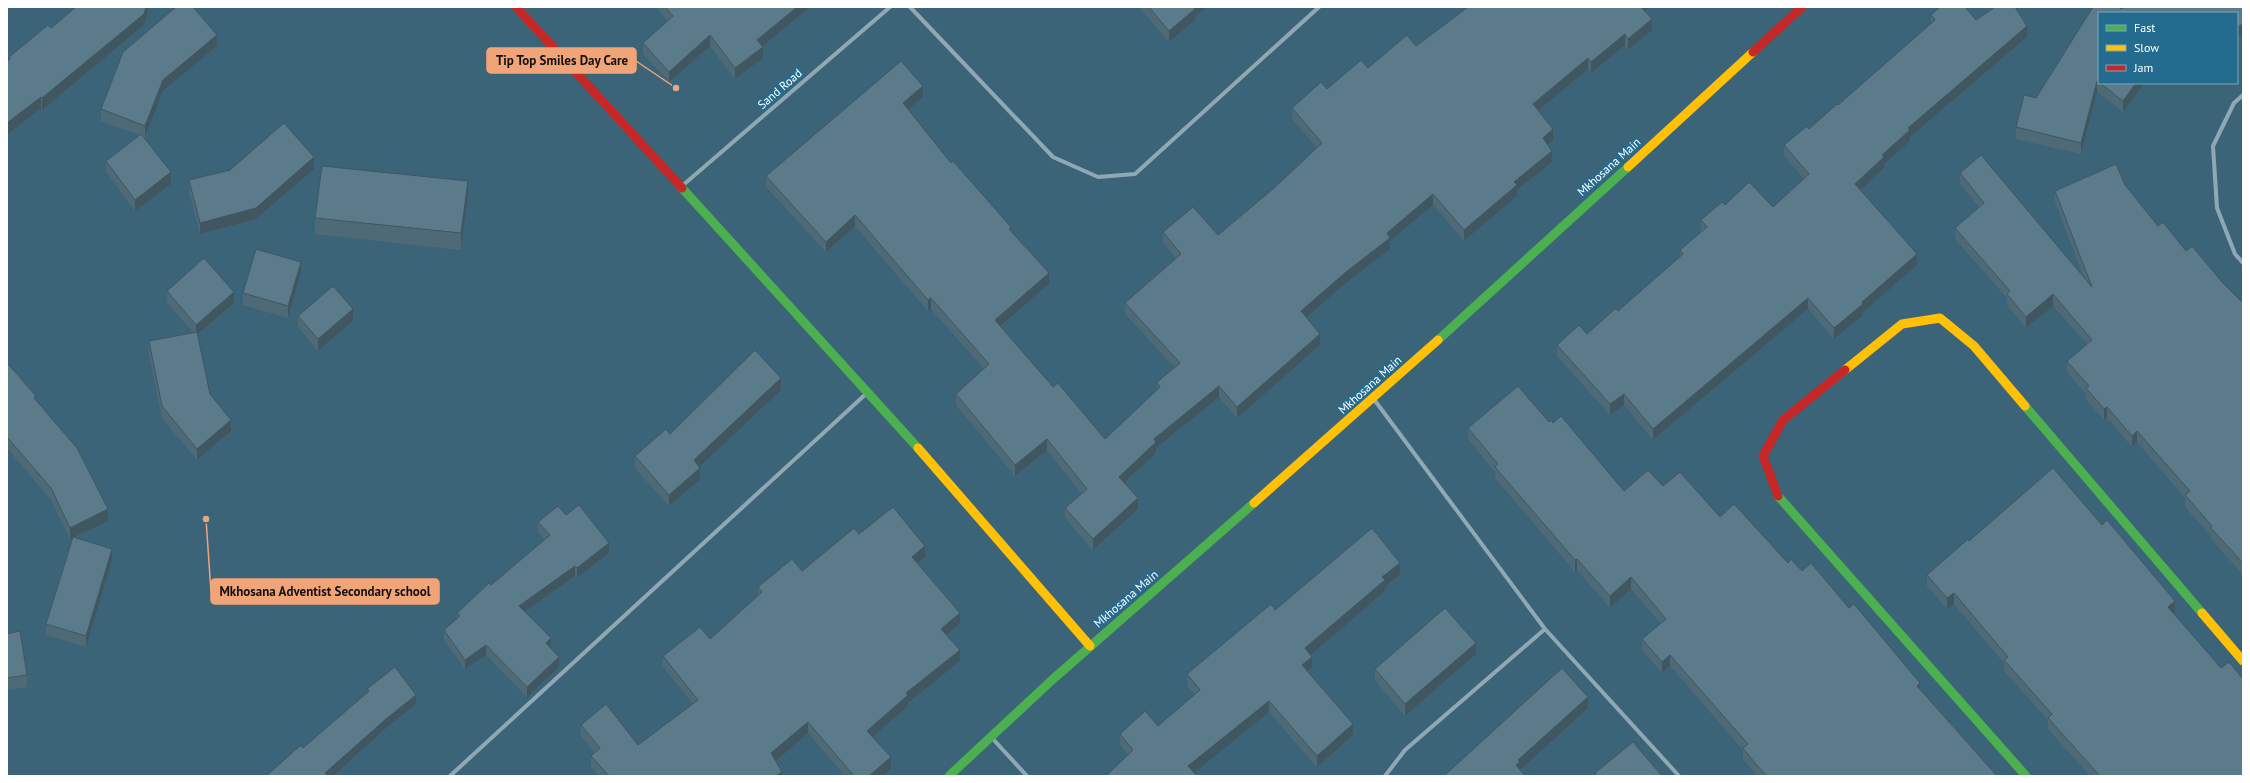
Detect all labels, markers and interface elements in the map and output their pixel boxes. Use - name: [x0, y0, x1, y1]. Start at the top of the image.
- legend: [2098, 12, 2238, 84]
- text: Fast: [2134, 20, 2155, 35]
- text: Slow: [2134, 40, 2159, 55]
- callout: Tip Top Smiles Day Care: [487, 48, 636, 73]
- text: Tip Top Smiles Day Care: [496, 52, 629, 69]
- text: Jam: [2133, 60, 2153, 75]
- street label: Sand Road: [754, 65, 805, 112]
- street label: Mkhosana Main: [1574, 134, 1643, 199]
- street label: Mkhosana Main: [1335, 352, 1404, 417]
- street label: Mkhosana Main: [1090, 567, 1161, 631]
- callout: Mkhosana Adventist Secondary school: [211, 579, 439, 604]
- text: Mkhosana Adventist Secondary school: [219, 583, 431, 600]

